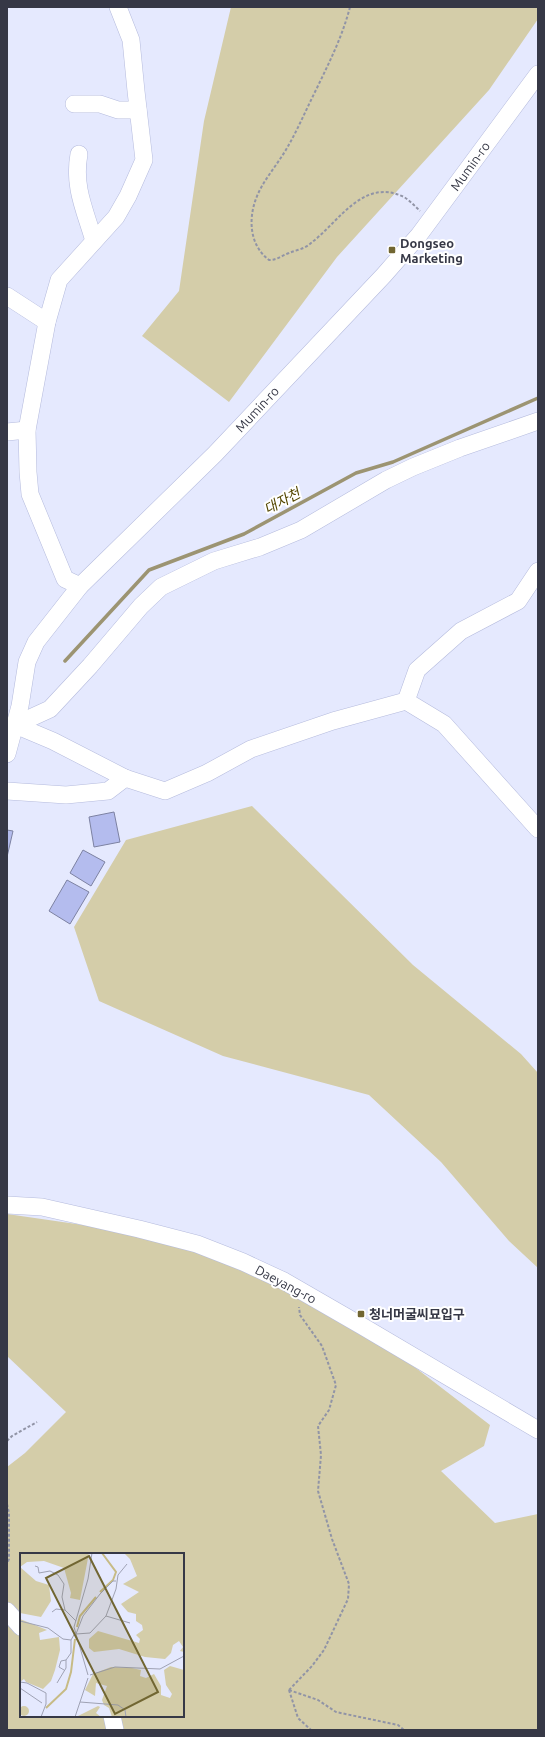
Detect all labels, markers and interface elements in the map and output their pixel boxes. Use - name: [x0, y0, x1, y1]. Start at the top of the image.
- street label: Mumin-ro: [448, 139, 492, 193]
- place label: Dongseo Marketing: [400, 236, 463, 265]
- marker: Dongseo Marketing: [387, 245, 397, 255]
- street label: Mumin-ro: [233, 383, 281, 435]
- water label: 대자천: [261, 484, 304, 517]
- street label: Daeyang-ro: [253, 1262, 319, 1306]
- place label: 청너머굴씨묘입구: [369, 1307, 465, 1321]
- marker: 청너머굴씨묘입구: [356, 1309, 366, 1319]
- inset map: [20, 1553, 184, 1717]

